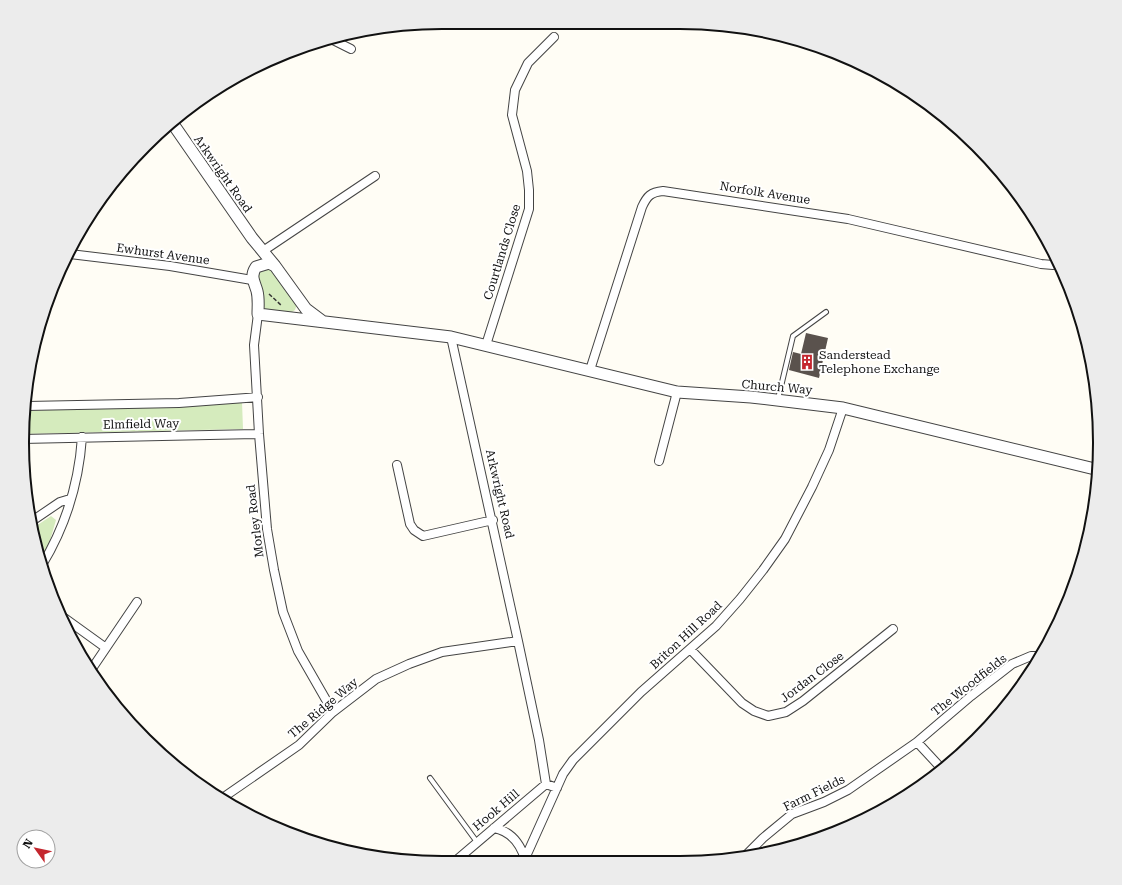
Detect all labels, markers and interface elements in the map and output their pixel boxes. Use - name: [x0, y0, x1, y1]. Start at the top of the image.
- street label: Arkwright Road: [191, 133, 255, 216]
- street label: Norfolk Avenue: [719, 179, 812, 207]
- street label: Courtlands Close: [481, 202, 523, 302]
- street label: Ewhurst Avenue: [116, 241, 211, 268]
- place label: Sanderstead Telephone Exchange: [819, 348, 940, 376]
- building icon: Sanderstead Telephone Exchange: [798, 353, 816, 371]
- street label: Church Way: [741, 377, 814, 397]
- street label: Elmfield Way: [103, 416, 180, 432]
- street label: Arkwright Road: [483, 448, 517, 540]
- street label: Morley Road: [244, 483, 266, 558]
- street label: Briton Hill Road: [647, 598, 725, 672]
- street label: Jordan Close: [778, 648, 847, 705]
- street label: The Woodfields: [929, 651, 1009, 719]
- street label: The Ridge Way: [285, 674, 361, 741]
- street label: Farm Fields: [781, 772, 847, 814]
- street label: Hook Hill: [470, 786, 522, 834]
- north arrow: [16, 829, 56, 869]
- text: N: [20, 836, 36, 851]

